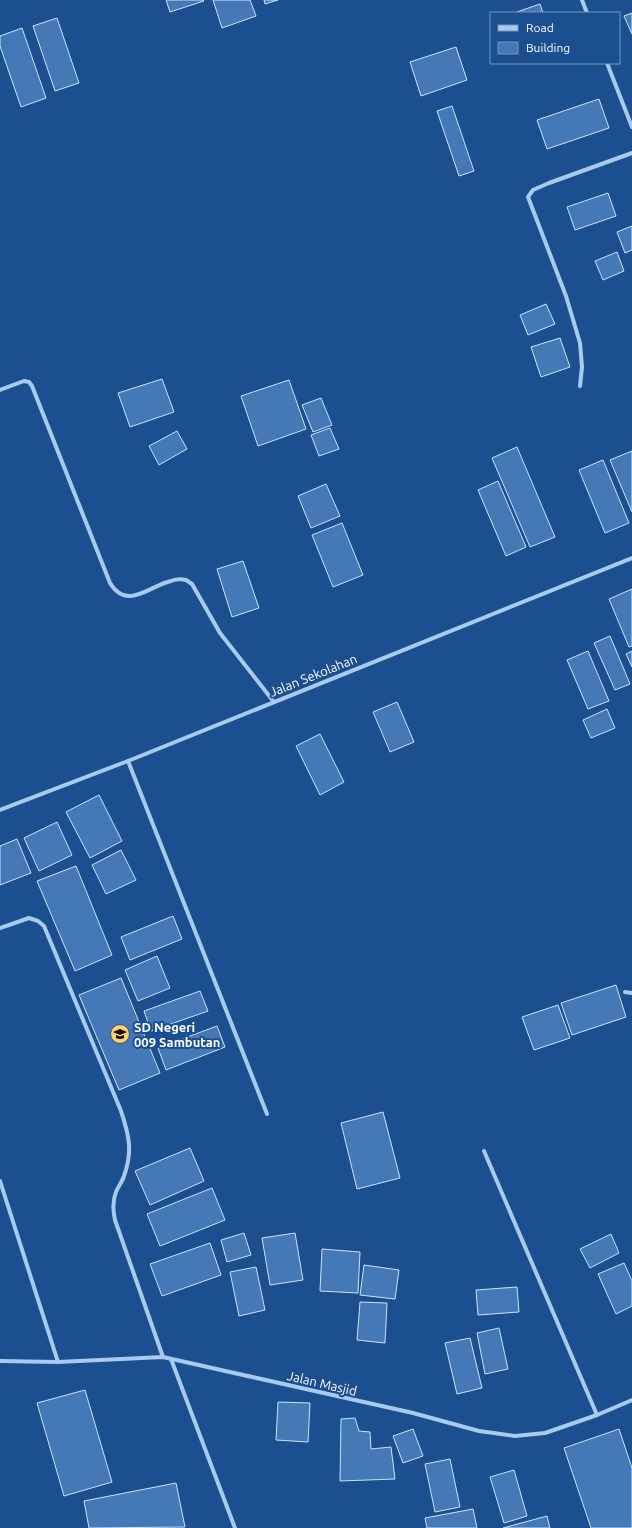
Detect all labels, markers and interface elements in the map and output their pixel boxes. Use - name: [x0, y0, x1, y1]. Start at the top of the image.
- legend: [490, 12, 620, 64]
- text: Road: [526, 21, 554, 34]
- text: Building: [526, 41, 570, 54]
- street label: Jalan Sekolahan: [267, 651, 359, 699]
- place label: SD Negeri 009 Sambutan: [134, 1020, 220, 1049]
- school or university icon: SD Negeri 009 Sambutan: [109, 1023, 131, 1045]
- street label: Jalan Masjid: [286, 1368, 358, 1398]

